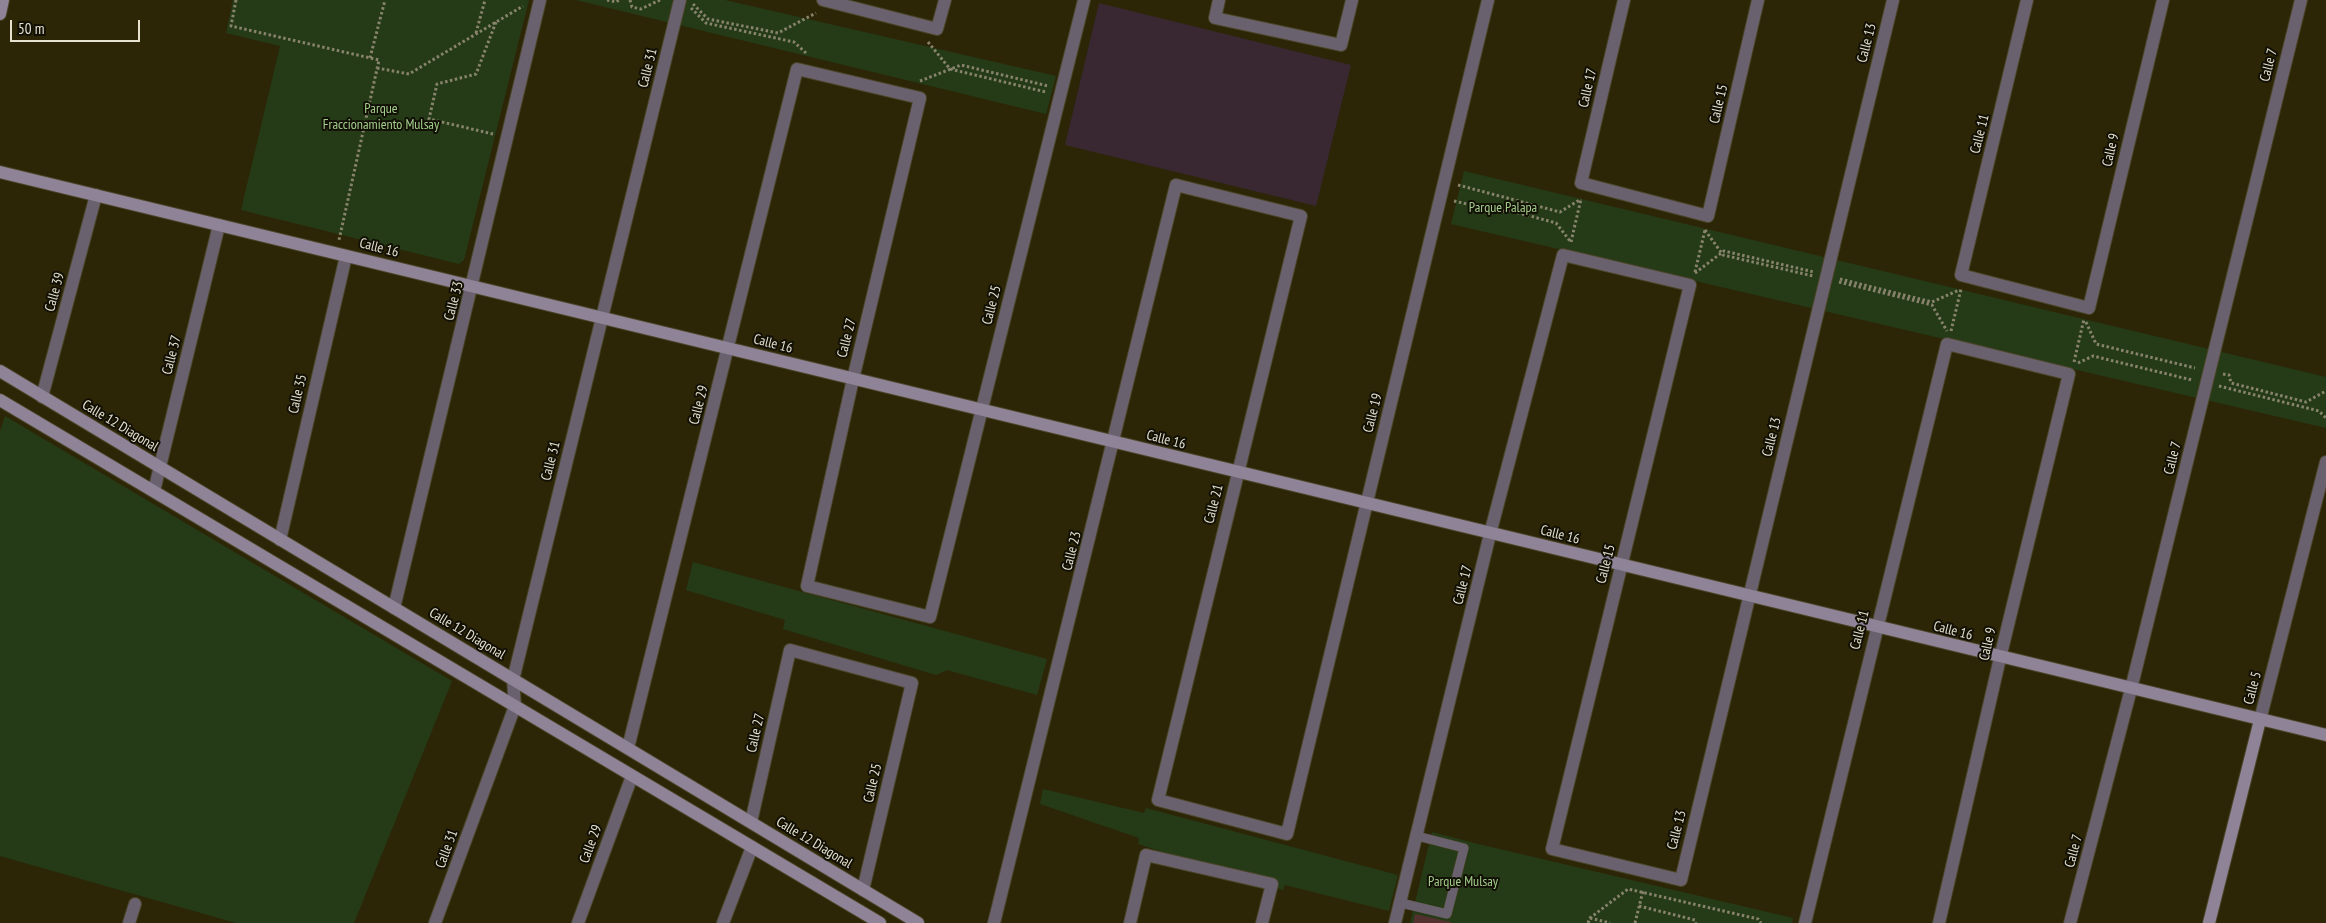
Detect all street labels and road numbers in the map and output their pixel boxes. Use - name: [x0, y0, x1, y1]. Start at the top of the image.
- street label: Calle 13: [1854, 22, 1880, 64]
- street label: Calle 31: [635, 47, 661, 89]
- street label: Calle 7: [2257, 47, 2281, 83]
- street label: Calle 17: [1575, 67, 1601, 109]
- street label: Calle 15: [1706, 83, 1732, 125]
- street label: Calle 11: [1967, 113, 1993, 155]
- street label: Calle 9: [2099, 132, 2123, 168]
- street label: Calle 16: [358, 235, 400, 261]
- street label: Calle 39: [42, 271, 68, 313]
- street label: Calle 33: [441, 280, 467, 322]
- street label: Calle 25: [979, 284, 1005, 326]
- street label: Calle 27: [834, 317, 860, 359]
- street label: Calle 16: [752, 331, 794, 357]
- street label: Calle 37: [159, 334, 185, 376]
- street label: Calle 35: [285, 373, 311, 415]
- street label: Calle 29: [686, 384, 712, 426]
- street label: Calle 19: [1360, 392, 1386, 434]
- street label: Calle 12 Diagonal: [79, 397, 161, 455]
- street label: Calle 13: [1759, 416, 1785, 458]
- street label: Calle 16: [1145, 427, 1187, 453]
- street label: Calle 31: [538, 440, 564, 482]
- street label: Calle 7: [2161, 440, 2185, 476]
- street label: Calle 21: [1201, 483, 1227, 525]
- street label: Calle 16: [1539, 522, 1581, 548]
- street label: Calle 23: [1059, 530, 1085, 572]
- street label: Calle 15: [1593, 543, 1619, 585]
- street label: Calle 17: [1450, 564, 1476, 606]
- street label: Calle 12 Diagonal: [426, 605, 508, 663]
- street label: Calle 11: [1847, 609, 1873, 651]
- street label: Calle 16: [1932, 618, 1974, 644]
- street label: Calle 9: [1976, 626, 2000, 662]
- street label: Calle 5: [2241, 670, 2265, 706]
- street label: Calle 27: [743, 712, 769, 754]
- street label: Calle 25: [860, 762, 886, 804]
- street label: Calle 13: [1664, 809, 1690, 851]
- street label: Calle 12 Diagonal: [773, 814, 855, 872]
- street label: Calle 29: [576, 822, 606, 866]
- street label: Calle 31: [432, 827, 462, 871]
- street label: Calle 7: [2062, 833, 2086, 869]

